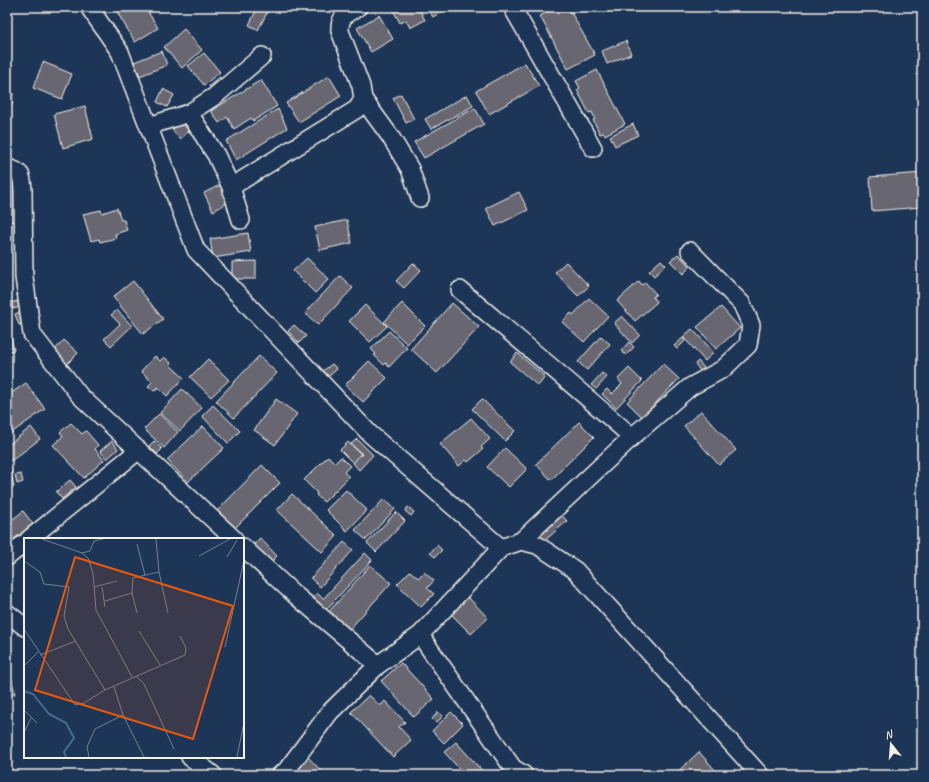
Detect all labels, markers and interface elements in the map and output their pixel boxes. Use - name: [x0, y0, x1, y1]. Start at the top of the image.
- inset map: [24, 538, 244, 758]
- north arrow: [871, 724, 911, 764]
- text: N: [883, 726, 895, 742]

